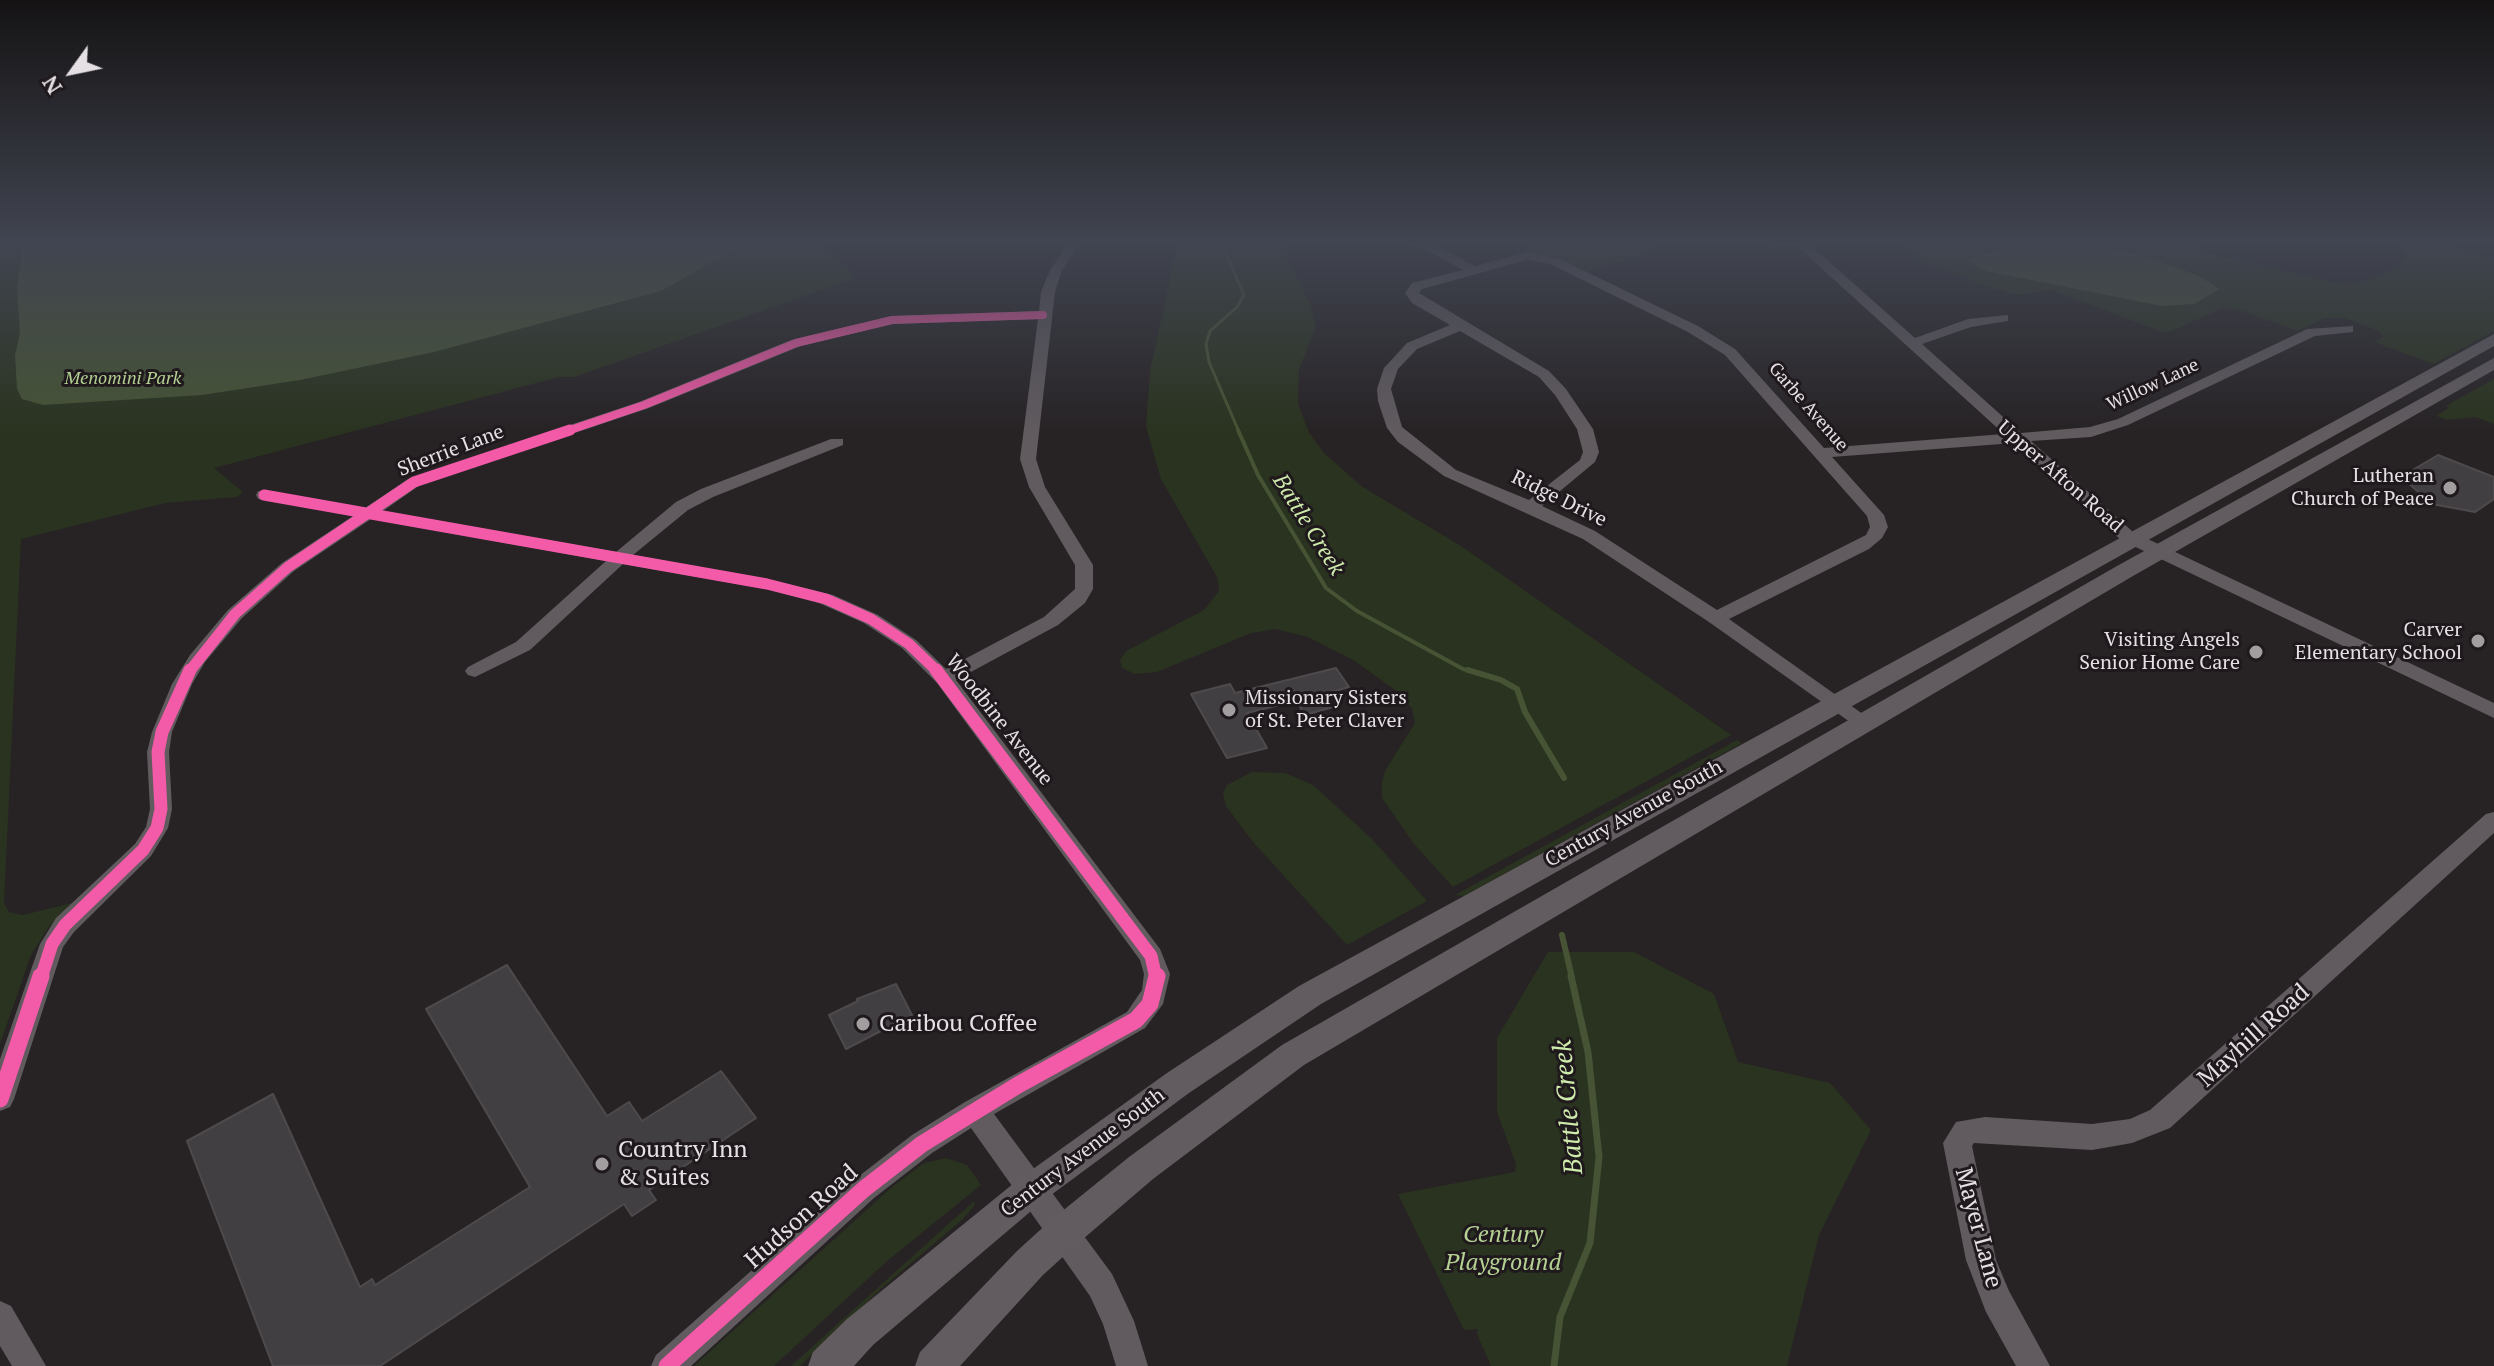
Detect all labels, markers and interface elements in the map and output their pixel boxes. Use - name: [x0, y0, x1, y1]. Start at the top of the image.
- north arrow: [32, 32, 112, 112]
- text: N: [35, 70, 68, 100]
- street label: Willow Lane: [2104, 354, 2202, 416]
- street label: Garbe Avenue: [1764, 358, 1852, 456]
- park label: Menomini Park: [65, 368, 181, 390]
- street label: Upper Afton Road: [1992, 416, 2128, 538]
- street label: Sherrie Lane: [394, 420, 508, 482]
- place label: Lutheran Church of Peace: [2291, 464, 2434, 511]
- street label: Ridge Drive: [1507, 466, 1611, 532]
- water label: Battle Creek: [1267, 470, 1349, 580]
- marker: Lutheran Church of Peace: [2441, 479, 2459, 497]
- place label: Carver Elementary School: [2295, 618, 2462, 665]
- place label: Visiting Angels Senior Home Care: [2079, 628, 2240, 675]
- marker: Carver Elementary School: [2469, 632, 2487, 650]
- marker: Visiting Angels Senior Home Care: [2247, 643, 2265, 661]
- street label: Woodbine Avenue: [940, 650, 1058, 790]
- place label: Missionary Sisters of St. Peter Claver: [1245, 686, 1407, 733]
- marker: Missionary Sisters of St. Peter Claver: [1220, 701, 1238, 719]
- street label: Century Avenue South: [1541, 755, 1727, 873]
- street label: Mayhill Road: [2192, 978, 2316, 1094]
- place label: Caribou Coffee: [879, 1010, 1037, 1038]
- marker: Caribou Coffee: [854, 1015, 872, 1033]
- water label: Battle Creek: [1548, 1038, 1590, 1176]
- street label: Century Avenue South: [996, 1084, 1170, 1222]
- place label: Country Inn & Suites: [618, 1136, 748, 1192]
- marker: Country Inn & Suites: [593, 1155, 611, 1173]
- street label: Hudson Road: [740, 1159, 864, 1275]
- street label: Mayer Lane: [1948, 1165, 2008, 1291]
- park label: Century Playground: [1445, 1221, 1561, 1277]

